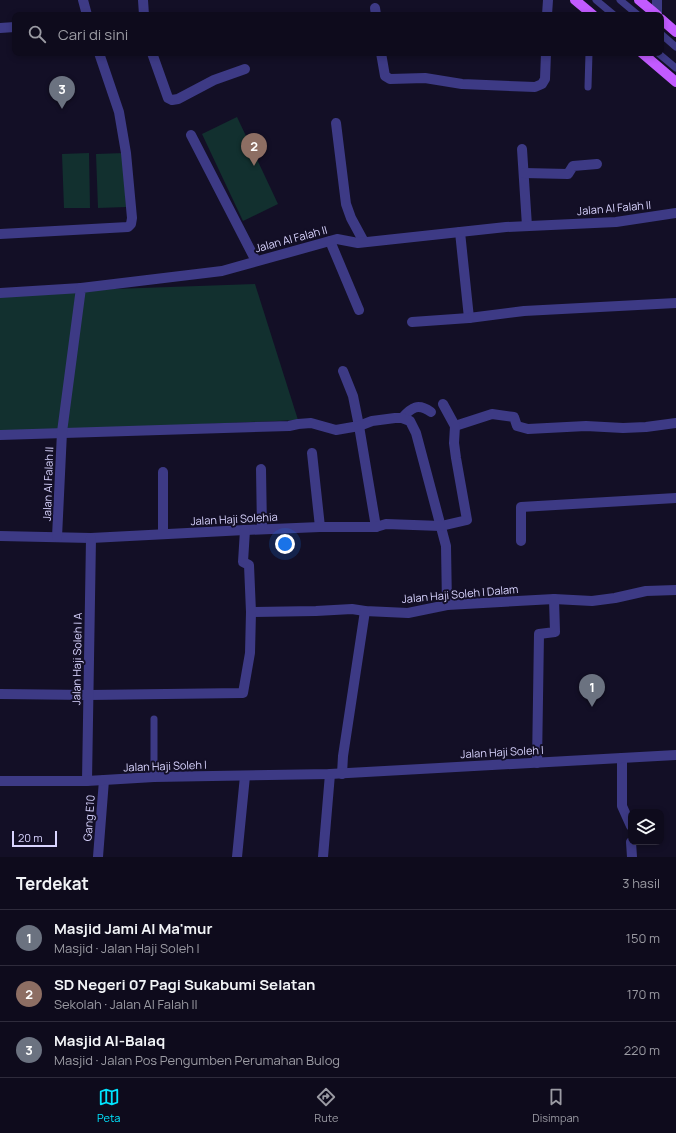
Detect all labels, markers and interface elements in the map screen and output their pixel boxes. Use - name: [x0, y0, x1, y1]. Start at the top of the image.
- search box: [12, 12, 664, 56]
- icon: search: [26, 23, 48, 45]
- text: Cari di sini: [58, 24, 128, 45]
- pin: 3: [49, 76, 75, 109]
- pin: 2: [241, 133, 267, 166]
- street label: Jalan Al Falah II: [576, 197, 652, 218]
- street label: Jalan Al Falah II: [253, 222, 329, 255]
- street label: Jalan Al Falah II: [39, 447, 56, 521]
- street label: Jalan Haji Solehia: [190, 509, 278, 528]
- your location: [275, 534, 295, 554]
- street label: Jalan Haji Soleh I Dalam: [401, 581, 519, 606]
- street label: Jalan Haji Soleh I A: [68, 613, 85, 705]
- pin: 1: [579, 674, 605, 707]
- street label: Jalan Haji Soleh I: [460, 742, 544, 761]
- street label: Jalan Haji Soleh I: [123, 757, 207, 774]
- street label: Gang E10: [79, 794, 98, 842]
- map controls: [628, 809, 664, 845]
- button: layers: [628, 809, 664, 845]
- scale bar: [12, 829, 57, 848]
- text: 20 m: [18, 830, 43, 845]
- text: Terdekat: [16, 872, 89, 895]
- text: 3 hasil: [622, 874, 660, 892]
- text: Masjid Jami Al Ma'mur: [54, 918, 212, 939]
- text: 1: [26, 929, 32, 947]
- text: 150 m: [626, 929, 660, 947]
- text: Masjid · Jalan Haji Soleh I: [54, 939, 200, 957]
- text: SD Negeri 07 Pagi Sukabumi Selatan: [54, 974, 316, 995]
- text: 2: [25, 985, 33, 1003]
- text: 170 m: [627, 985, 660, 1003]
- text: Sekolah · Jalan Al Falah II: [54, 995, 198, 1013]
- text: Masjid Al-Balaq: [54, 1030, 165, 1051]
- text: 3: [25, 1041, 33, 1059]
- text: 220 m: [624, 1041, 660, 1059]
- text: Masjid · Jalan Pos Pengumben Perumahan Bulog: [54, 1051, 340, 1069]
- tab: Peta: [97, 1086, 120, 1125]
- tab: Rute: [314, 1086, 338, 1125]
- tab: Disimpan: [532, 1086, 579, 1125]

